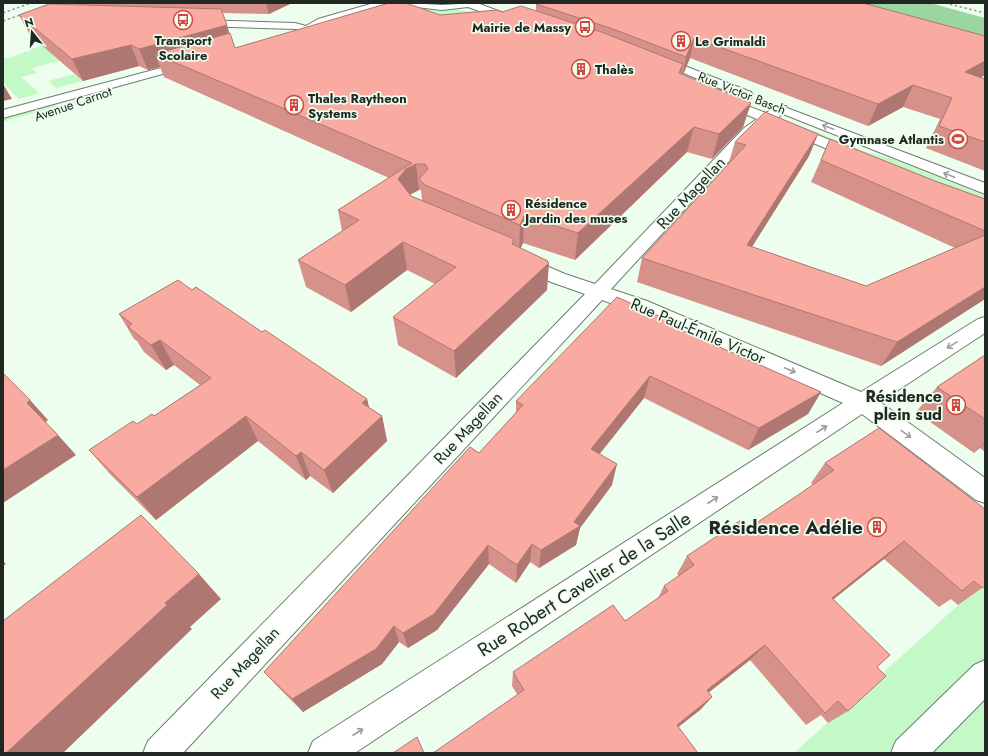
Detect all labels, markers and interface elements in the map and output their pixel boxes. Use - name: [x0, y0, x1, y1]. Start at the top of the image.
- bus stop icon: Transport Scolaire: [172, 9, 194, 31]
- north arrow: [12, 12, 52, 52]
- text: N: [23, 14, 36, 31]
- bus stop icon: Mairie de Massy: [574, 16, 596, 38]
- place label: Mairie de Massy: [472, 18, 571, 37]
- building icon: Le Grimaldi: [670, 30, 692, 52]
- place label: Transport Scolaire: [154, 31, 212, 65]
- place label: Le Grimaldi: [695, 32, 766, 51]
- building icon: Thalès: [570, 58, 592, 80]
- place label: Thalès: [595, 60, 634, 79]
- street label: Rue Victor Basch: [695, 67, 789, 119]
- street label: Avenue Carnot: [32, 82, 115, 126]
- place label: Thales Raytheon Systems: [308, 89, 407, 123]
- building icon: Thales Raytheon Systems: [283, 94, 305, 116]
- one-way arrow: [822, 123, 834, 130]
- sports icon: Gymnase Atlantis: [947, 128, 969, 150]
- place label: Gymnase Atlantis: [839, 130, 944, 149]
- street label: Rue Magellan: [651, 152, 731, 234]
- one-way arrow: [943, 170, 955, 178]
- place label: Résidence Jardin des muses: [522, 194, 627, 228]
- building icon: Résidence Jardin des muses: [500, 199, 522, 221]
- street label: Rue Paul-Émile Victor: [627, 292, 769, 370]
- one-way arrow: [947, 341, 958, 349]
- one-way arrow: [783, 367, 795, 374]
- place label: Résidence plein sud: [865, 385, 942, 426]
- street label: Rue Magellan: [428, 387, 508, 469]
- building icon: Résidence plein sud: [945, 394, 967, 416]
- one-way arrow: [816, 425, 827, 433]
- one-way arrow: [900, 430, 911, 438]
- one-way arrow: [707, 496, 718, 504]
- street label: Rue Robert Cavelier de la Salle: [472, 505, 696, 663]
- place label: Résidence Adélie: [709, 514, 863, 541]
- building icon: Résidence Adélie: [866, 516, 888, 538]
- street label: Rue Magellan: [205, 622, 285, 704]
- one-way arrow: [352, 728, 363, 736]

